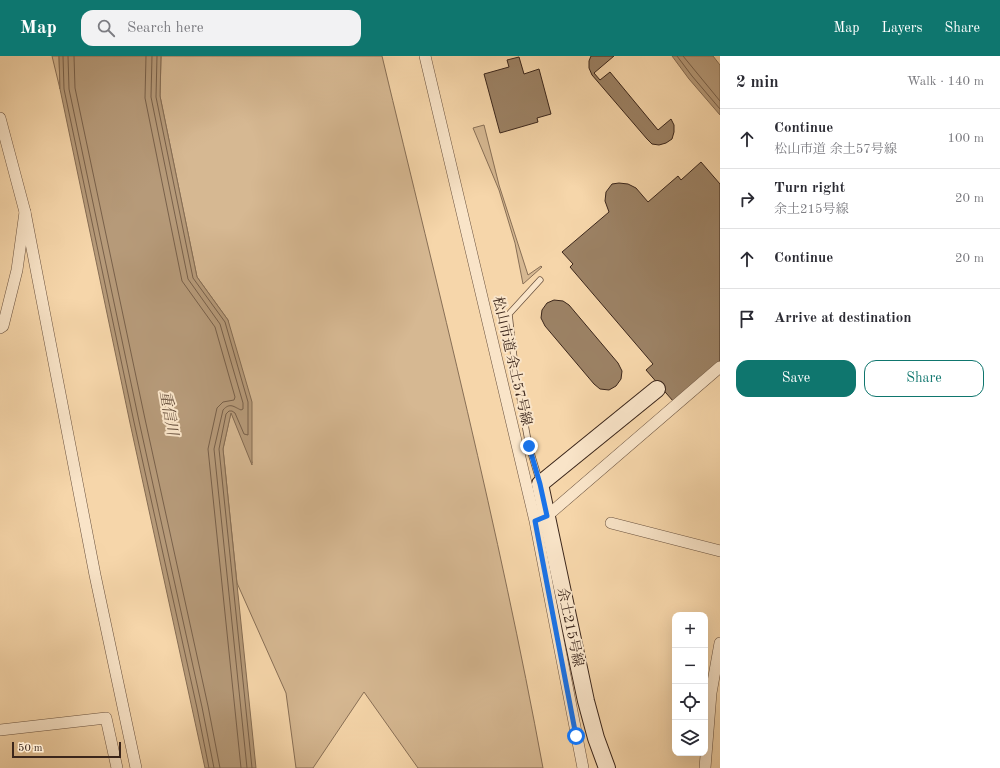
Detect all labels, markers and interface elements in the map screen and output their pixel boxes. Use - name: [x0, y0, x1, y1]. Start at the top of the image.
- search box: [81, 10, 361, 46]
- icon: search: [95, 17, 117, 39]
- text: Map: [20, 19, 57, 38]
- text: Search here: [127, 21, 204, 36]
- text: Map: [834, 21, 860, 35]
- text: Layers: [882, 21, 923, 35]
- text: Share: [945, 21, 980, 35]
- text: 2 min: [736, 74, 779, 91]
- text: Walk · 140 m: [907, 75, 984, 88]
- text: Continue: [774, 121, 833, 136]
- icon: ahead: [736, 128, 758, 150]
- text: 100 m: [947, 132, 984, 145]
- text: 松山市道 余土57号線: [774, 143, 897, 156]
- text: Turn right: [774, 181, 845, 196]
- icon: right: [736, 188, 758, 210]
- text: 20 m: [955, 192, 984, 205]
- text: 余土215号線: [774, 203, 849, 216]
- icon: ahead: [736, 248, 758, 270]
- text: Continue: [774, 251, 833, 266]
- text: 20 m: [955, 252, 984, 265]
- street label: 松山市道 余土57号線: [490, 295, 535, 427]
- icon: arrive: [736, 308, 758, 330]
- text: Arrive at destination: [774, 311, 912, 326]
- button: Save: [736, 360, 856, 397]
- button: Share: [864, 360, 984, 397]
- water label: 重信川: [156, 389, 181, 439]
- route end: [520, 437, 538, 455]
- street label: 余土215号線: [555, 586, 586, 668]
- map controls: [672, 612, 708, 756]
- button: +: [672, 612, 708, 648]
- button: −: [672, 648, 708, 684]
- button: locate: [672, 684, 708, 720]
- button: layers: [672, 720, 708, 756]
- route start: [567, 727, 585, 745]
- scale bar: [12, 740, 121, 759]
- text: 50 m: [18, 743, 43, 754]

